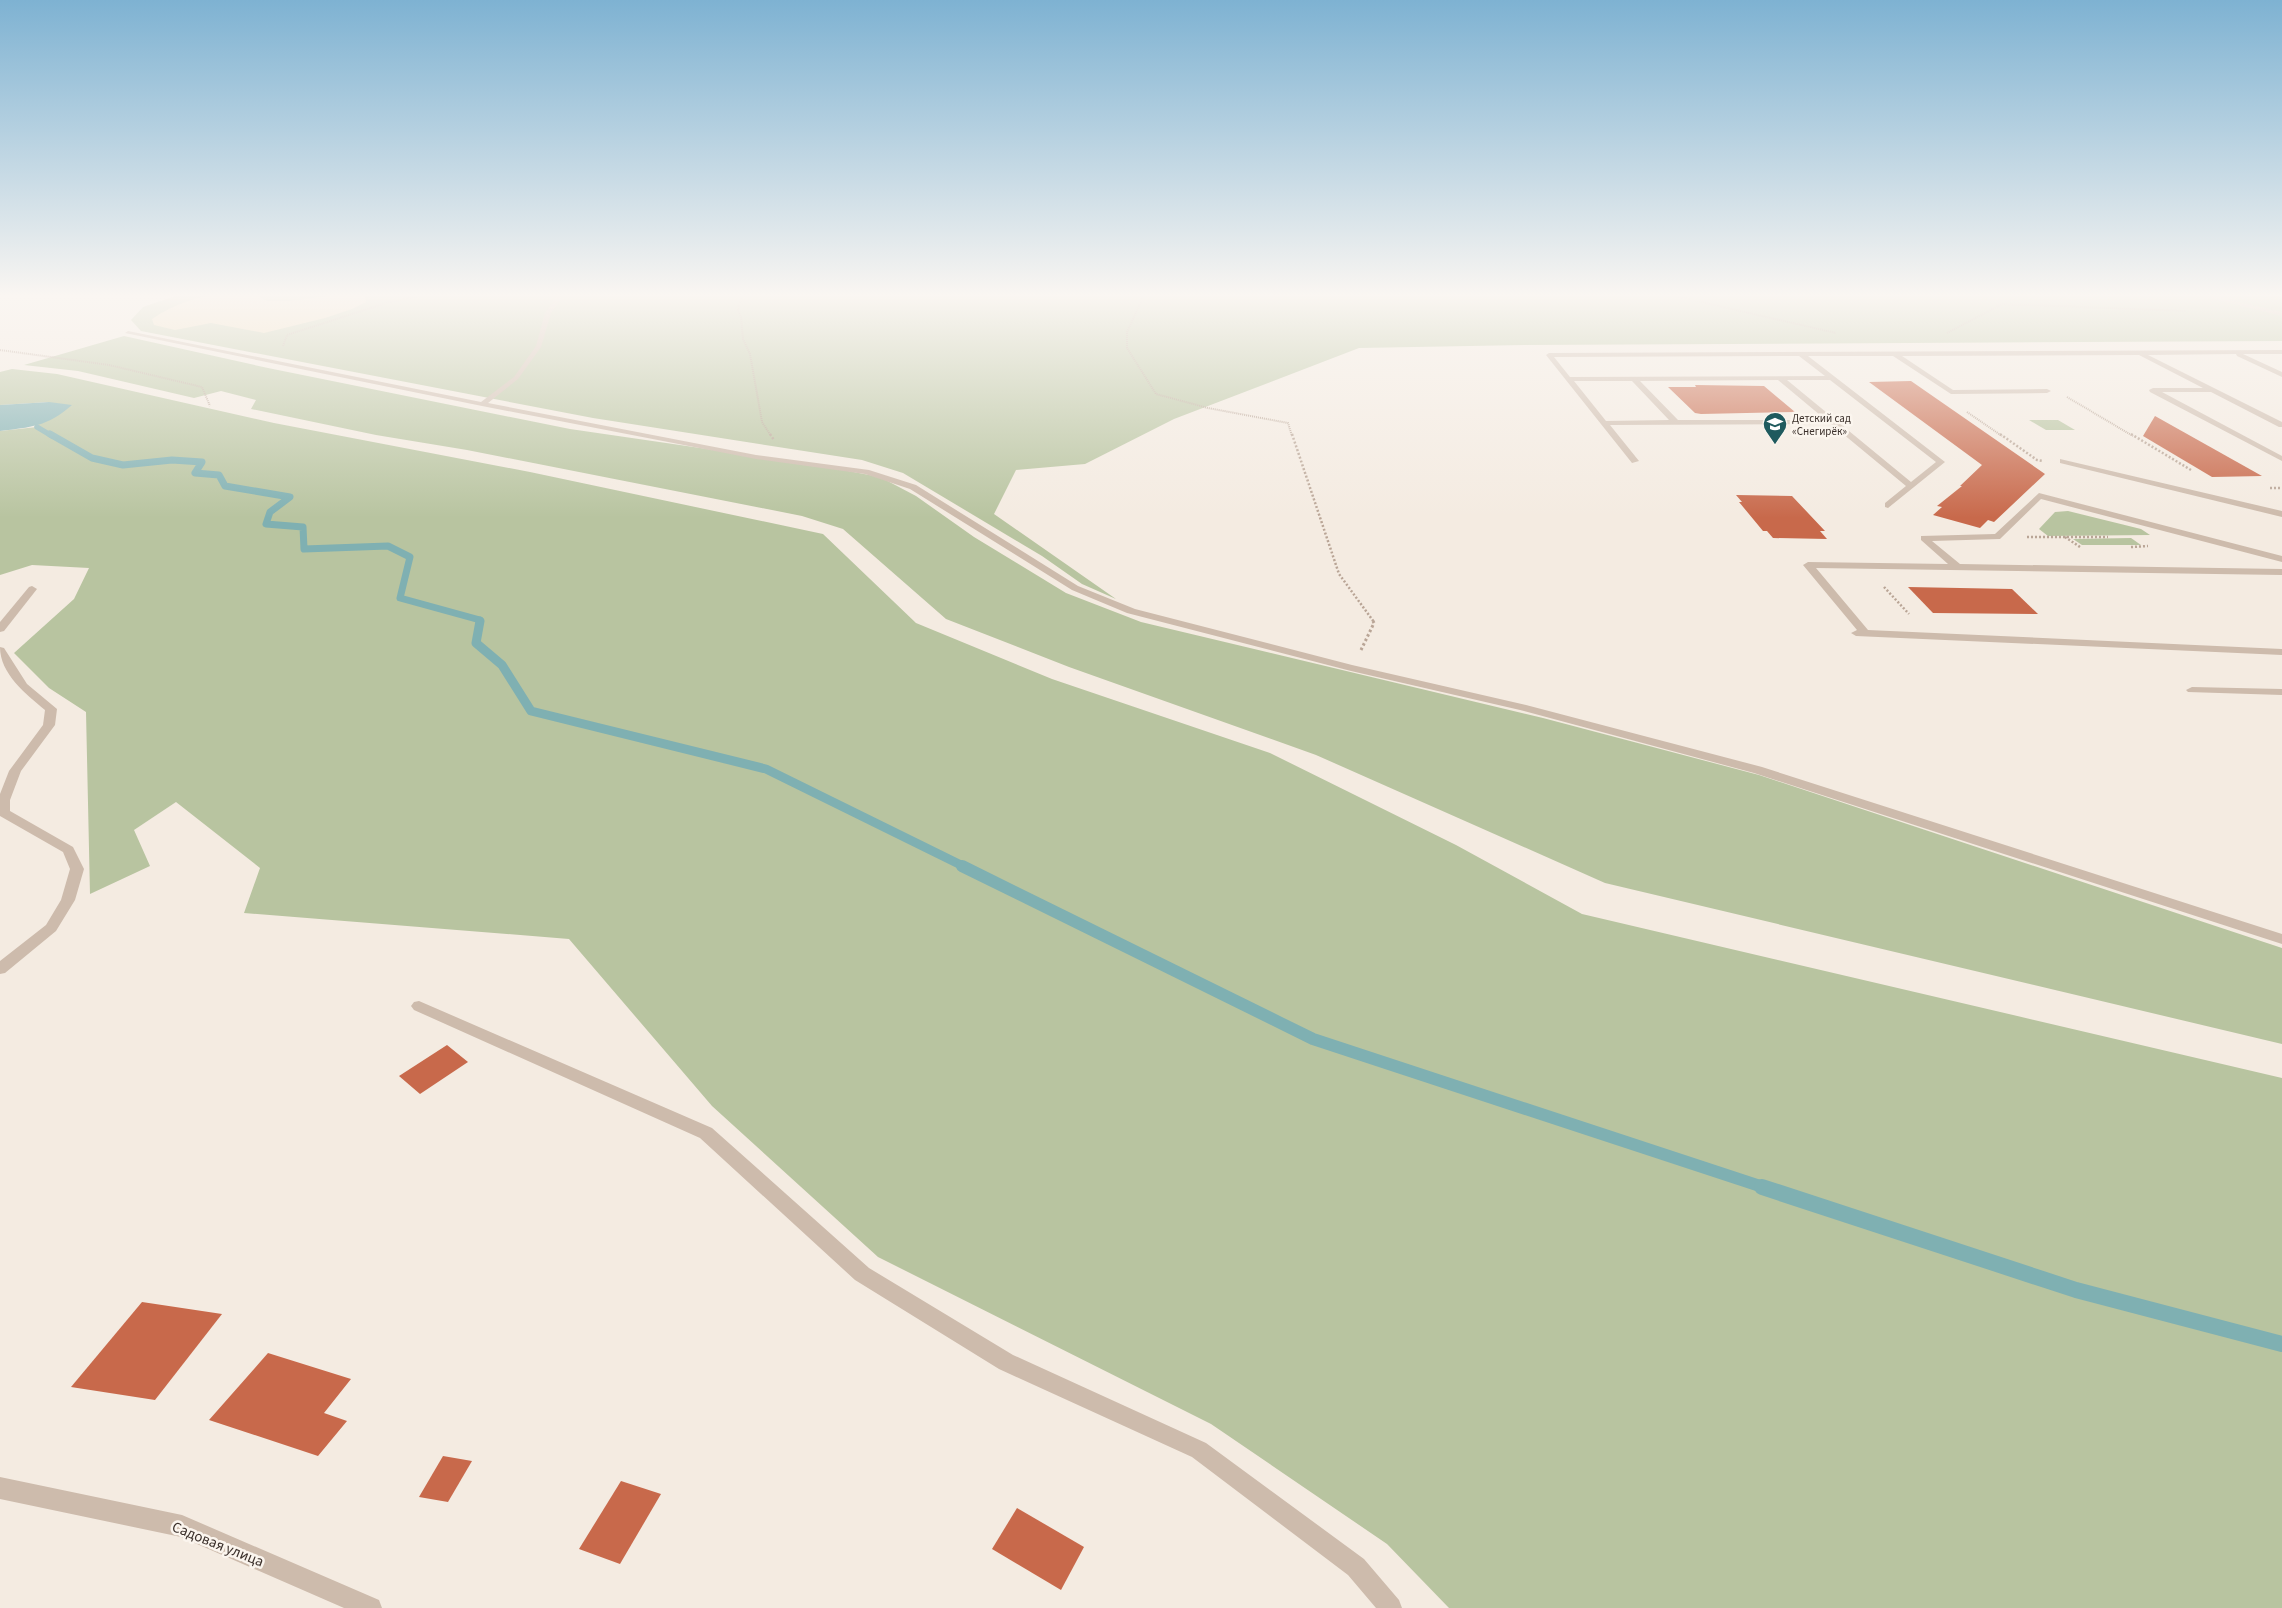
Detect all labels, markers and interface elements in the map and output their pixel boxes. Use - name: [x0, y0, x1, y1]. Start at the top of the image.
- school or university icon: Детский сад «Снегирёк»: [1762, 411, 1788, 445]
- place label: Детский сад «Снегирёк»: [1792, 411, 1851, 439]
- street label: Садовая улица: [169, 1516, 267, 1572]

